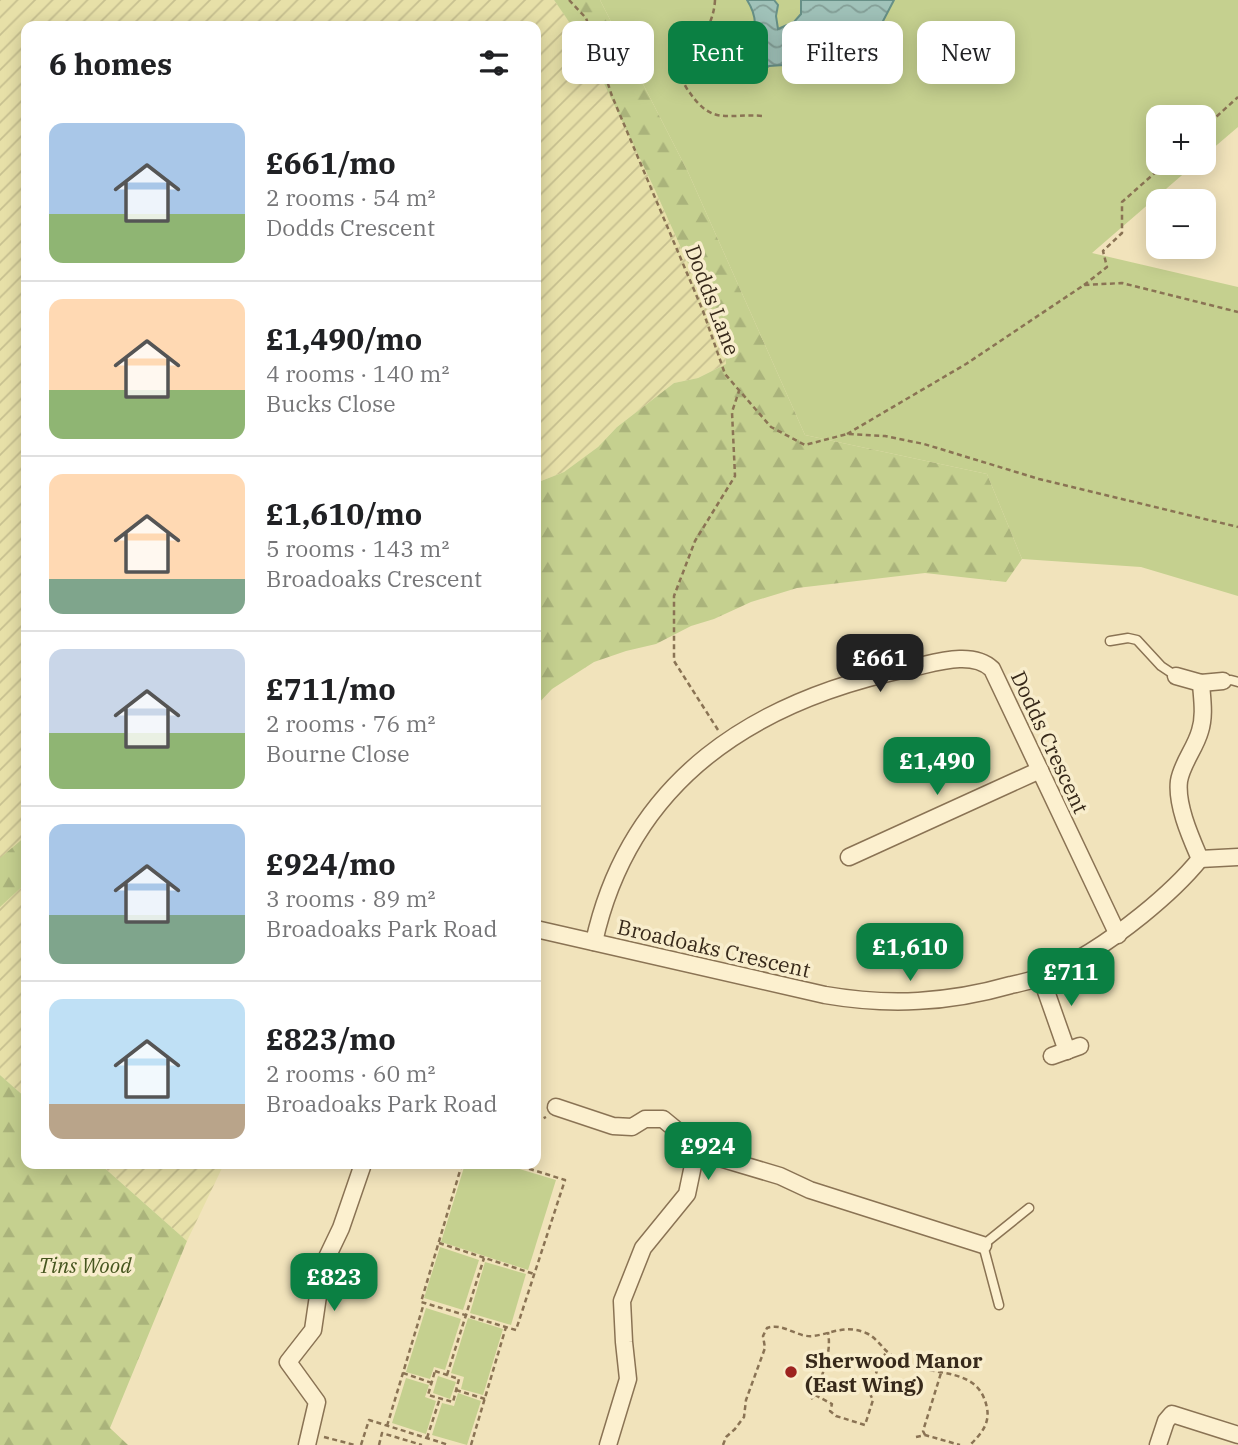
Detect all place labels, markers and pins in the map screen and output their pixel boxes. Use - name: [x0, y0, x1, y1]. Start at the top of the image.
- pin: £661: [839, 634, 921, 694]
- pin: £1,490: [880, 738, 994, 797]
- pin: £1,610: [853, 923, 967, 983]
- pin: £711: [1030, 948, 1112, 1008]
- pin: £924: [667, 1122, 749, 1182]
- pin: £823: [293, 1254, 375, 1313]
- place label: Sherwood Manor (East Wing): [805, 1346, 983, 1398]
- marker: Sherwood Manor (East Wing): [783, 1364, 799, 1380]

